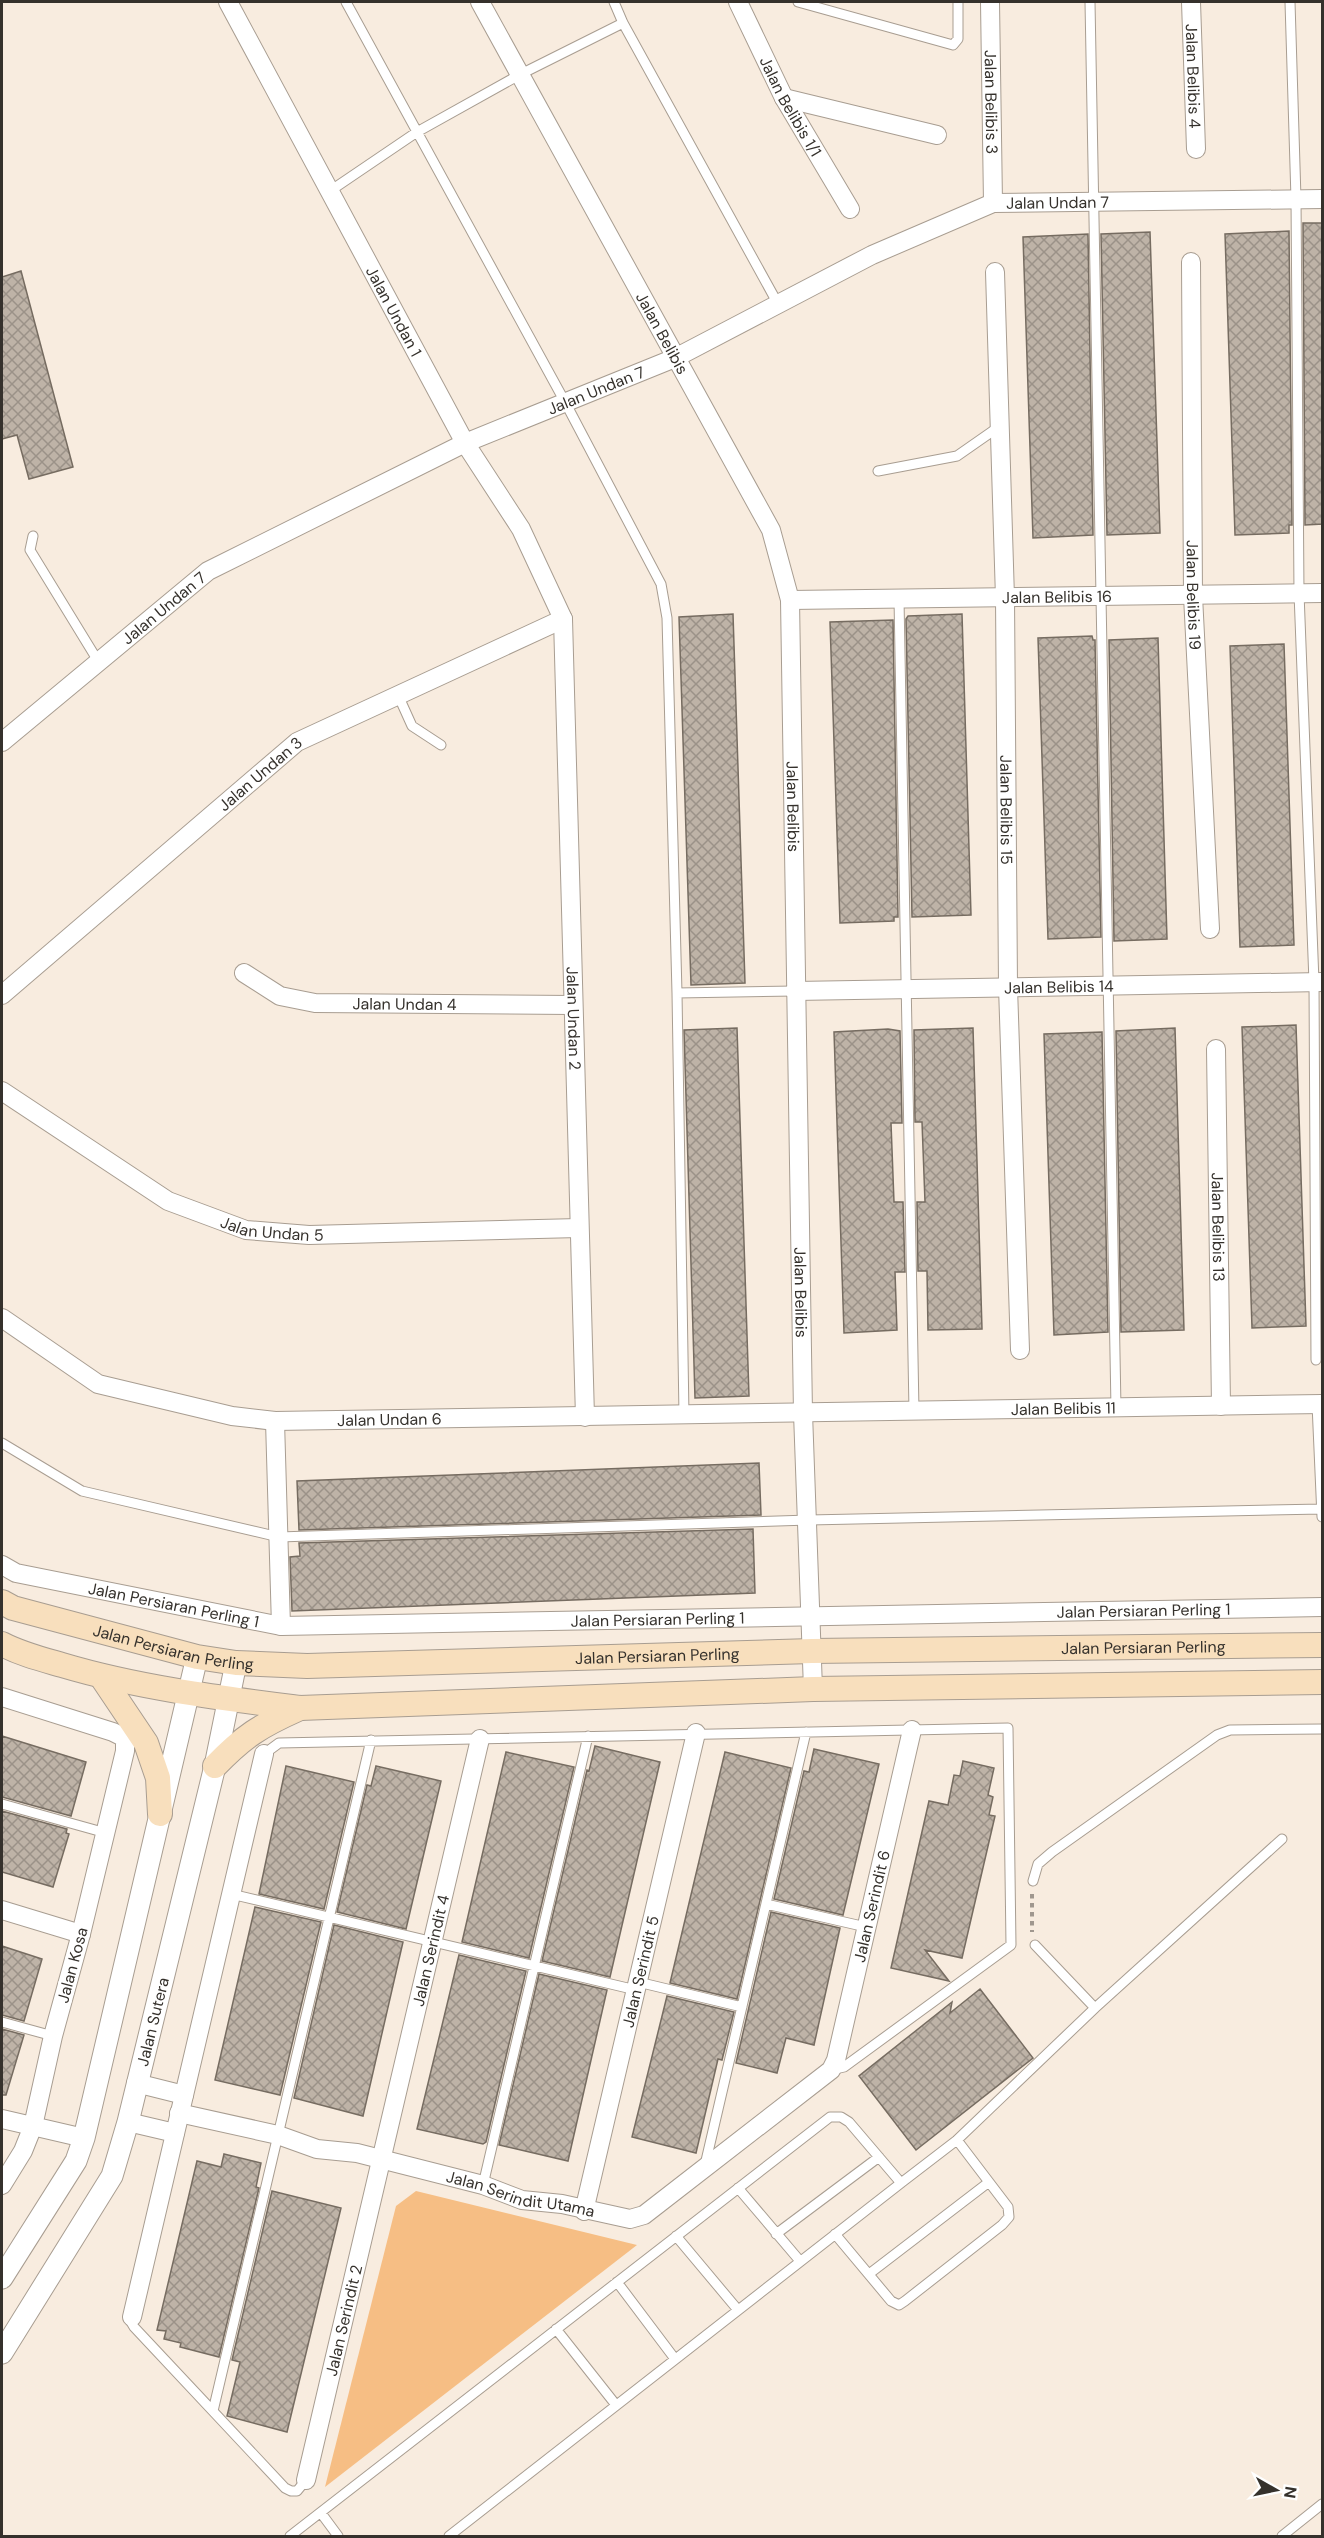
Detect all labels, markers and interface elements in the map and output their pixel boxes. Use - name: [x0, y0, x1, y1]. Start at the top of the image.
- street label: Jalan Belibis 4: [1181, 23, 1205, 129]
- street label: Jalan Belibis 3: [980, 50, 1002, 154]
- street label: Jalan Belibis 1/1: [755, 53, 826, 160]
- street label: Jalan Undan 7: [1006, 192, 1109, 214]
- street label: Jalan Undan 1: [361, 263, 426, 360]
- street label: Jalan Belibis: [631, 289, 693, 378]
- street label: Jalan Undan 7: [544, 361, 648, 420]
- street label: Jalan Belibis 19: [1182, 540, 1206, 650]
- street label: Jalan Undan 7: [118, 567, 210, 649]
- street label: Jalan Belibis 16: [1002, 586, 1112, 608]
- street label: Jalan Undan 3: [214, 732, 307, 816]
- street label: Jalan Belibis 15: [995, 755, 1017, 865]
- street label: Jalan Belibis: [782, 761, 804, 852]
- street label: Jalan Undan 2: [562, 966, 585, 1070]
- street label: Jalan Belibis 14: [1004, 976, 1114, 998]
- street label: Jalan Undan 4: [352, 993, 457, 1015]
- street label: Jalan Belibis 13: [1207, 1172, 1229, 1282]
- street label: Jalan Undan 5: [217, 1211, 324, 1246]
- street label: Jalan Belibis: [789, 1247, 812, 1338]
- street label: Jalan Belibis 11: [1011, 1397, 1116, 1420]
- street label: Jalan Undan 6: [337, 1408, 442, 1431]
- street label: Jalan Persiaran Perling 1: [86, 1578, 261, 1632]
- street label: Jalan Persiaran Perling 1: [1056, 1599, 1231, 1623]
- street label: Jalan Persiaran Perling 1: [571, 1608, 745, 1632]
- street label: Jalan Persiaran Perling: [91, 1620, 254, 1675]
- street label: Jalan Persiaran Perling: [1061, 1636, 1226, 1659]
- street label: Jalan Persiaran Perling: [575, 1643, 740, 1669]
- street label: Jalan Serindit 6: [849, 1848, 895, 1964]
- street label: Jalan Serindit 4: [408, 1892, 454, 2008]
- street label: Jalan Serindit 5: [617, 1914, 664, 2030]
- street label: Jalan Kosa: [52, 1925, 93, 2005]
- street label: Jalan Sutera: [132, 1975, 174, 2068]
- street label: Jalan Serindit Utama: [444, 2166, 597, 2222]
- street label: Jalan Serindit 2: [321, 2263, 367, 2378]
- north arrow: [1246, 2460, 1306, 2520]
- text: N: [1279, 2485, 1302, 2500]

